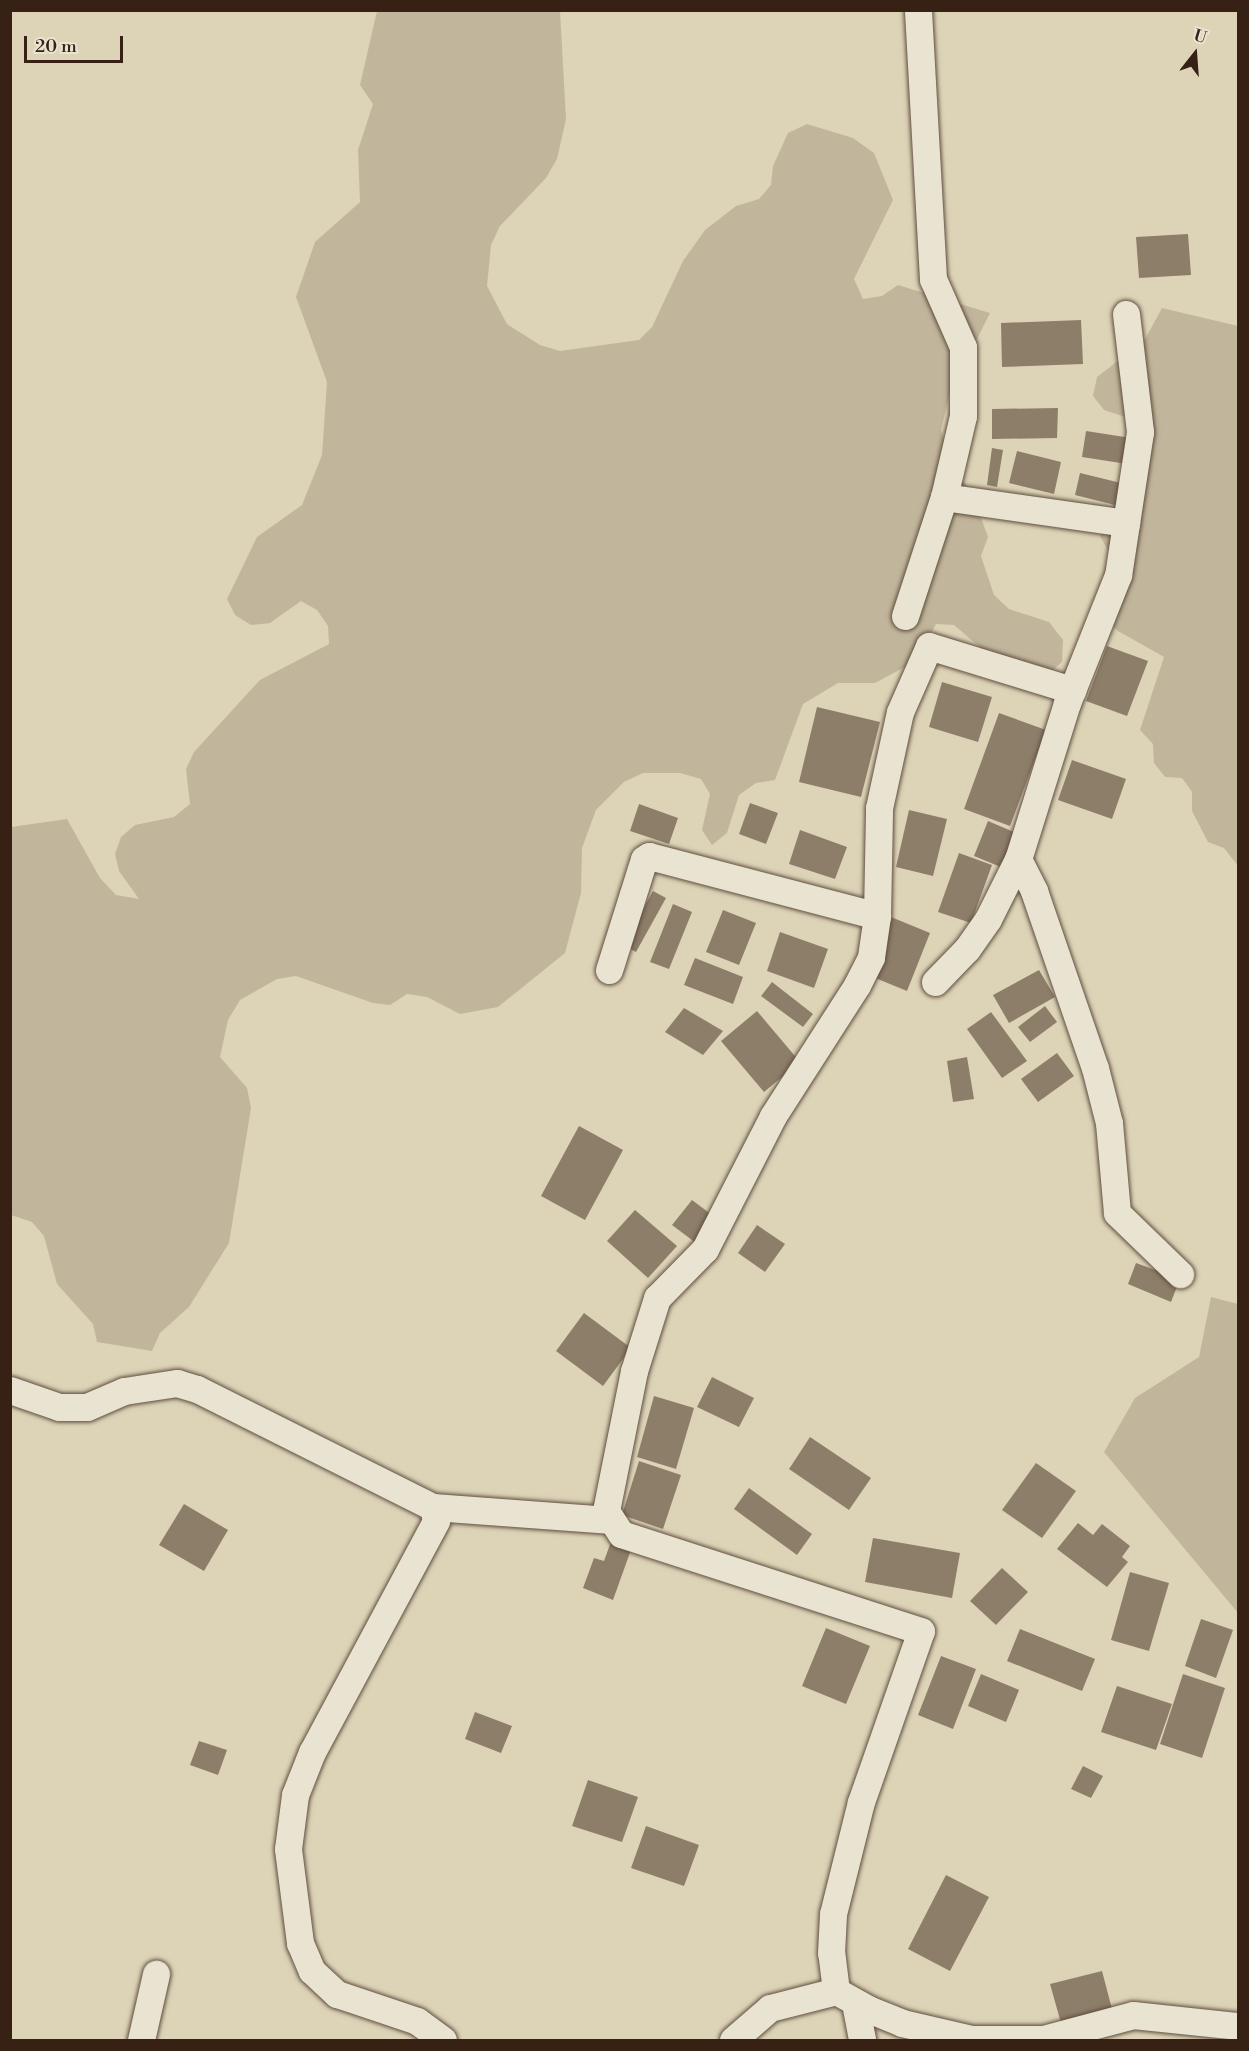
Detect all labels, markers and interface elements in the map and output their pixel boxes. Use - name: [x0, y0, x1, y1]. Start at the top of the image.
- scale bar: [27, 24, 126, 62]
- north arrow: [1165, 24, 1225, 84]
- text: U: [1191, 25, 1209, 48]
- text: 20 m: [35, 35, 77, 58]

